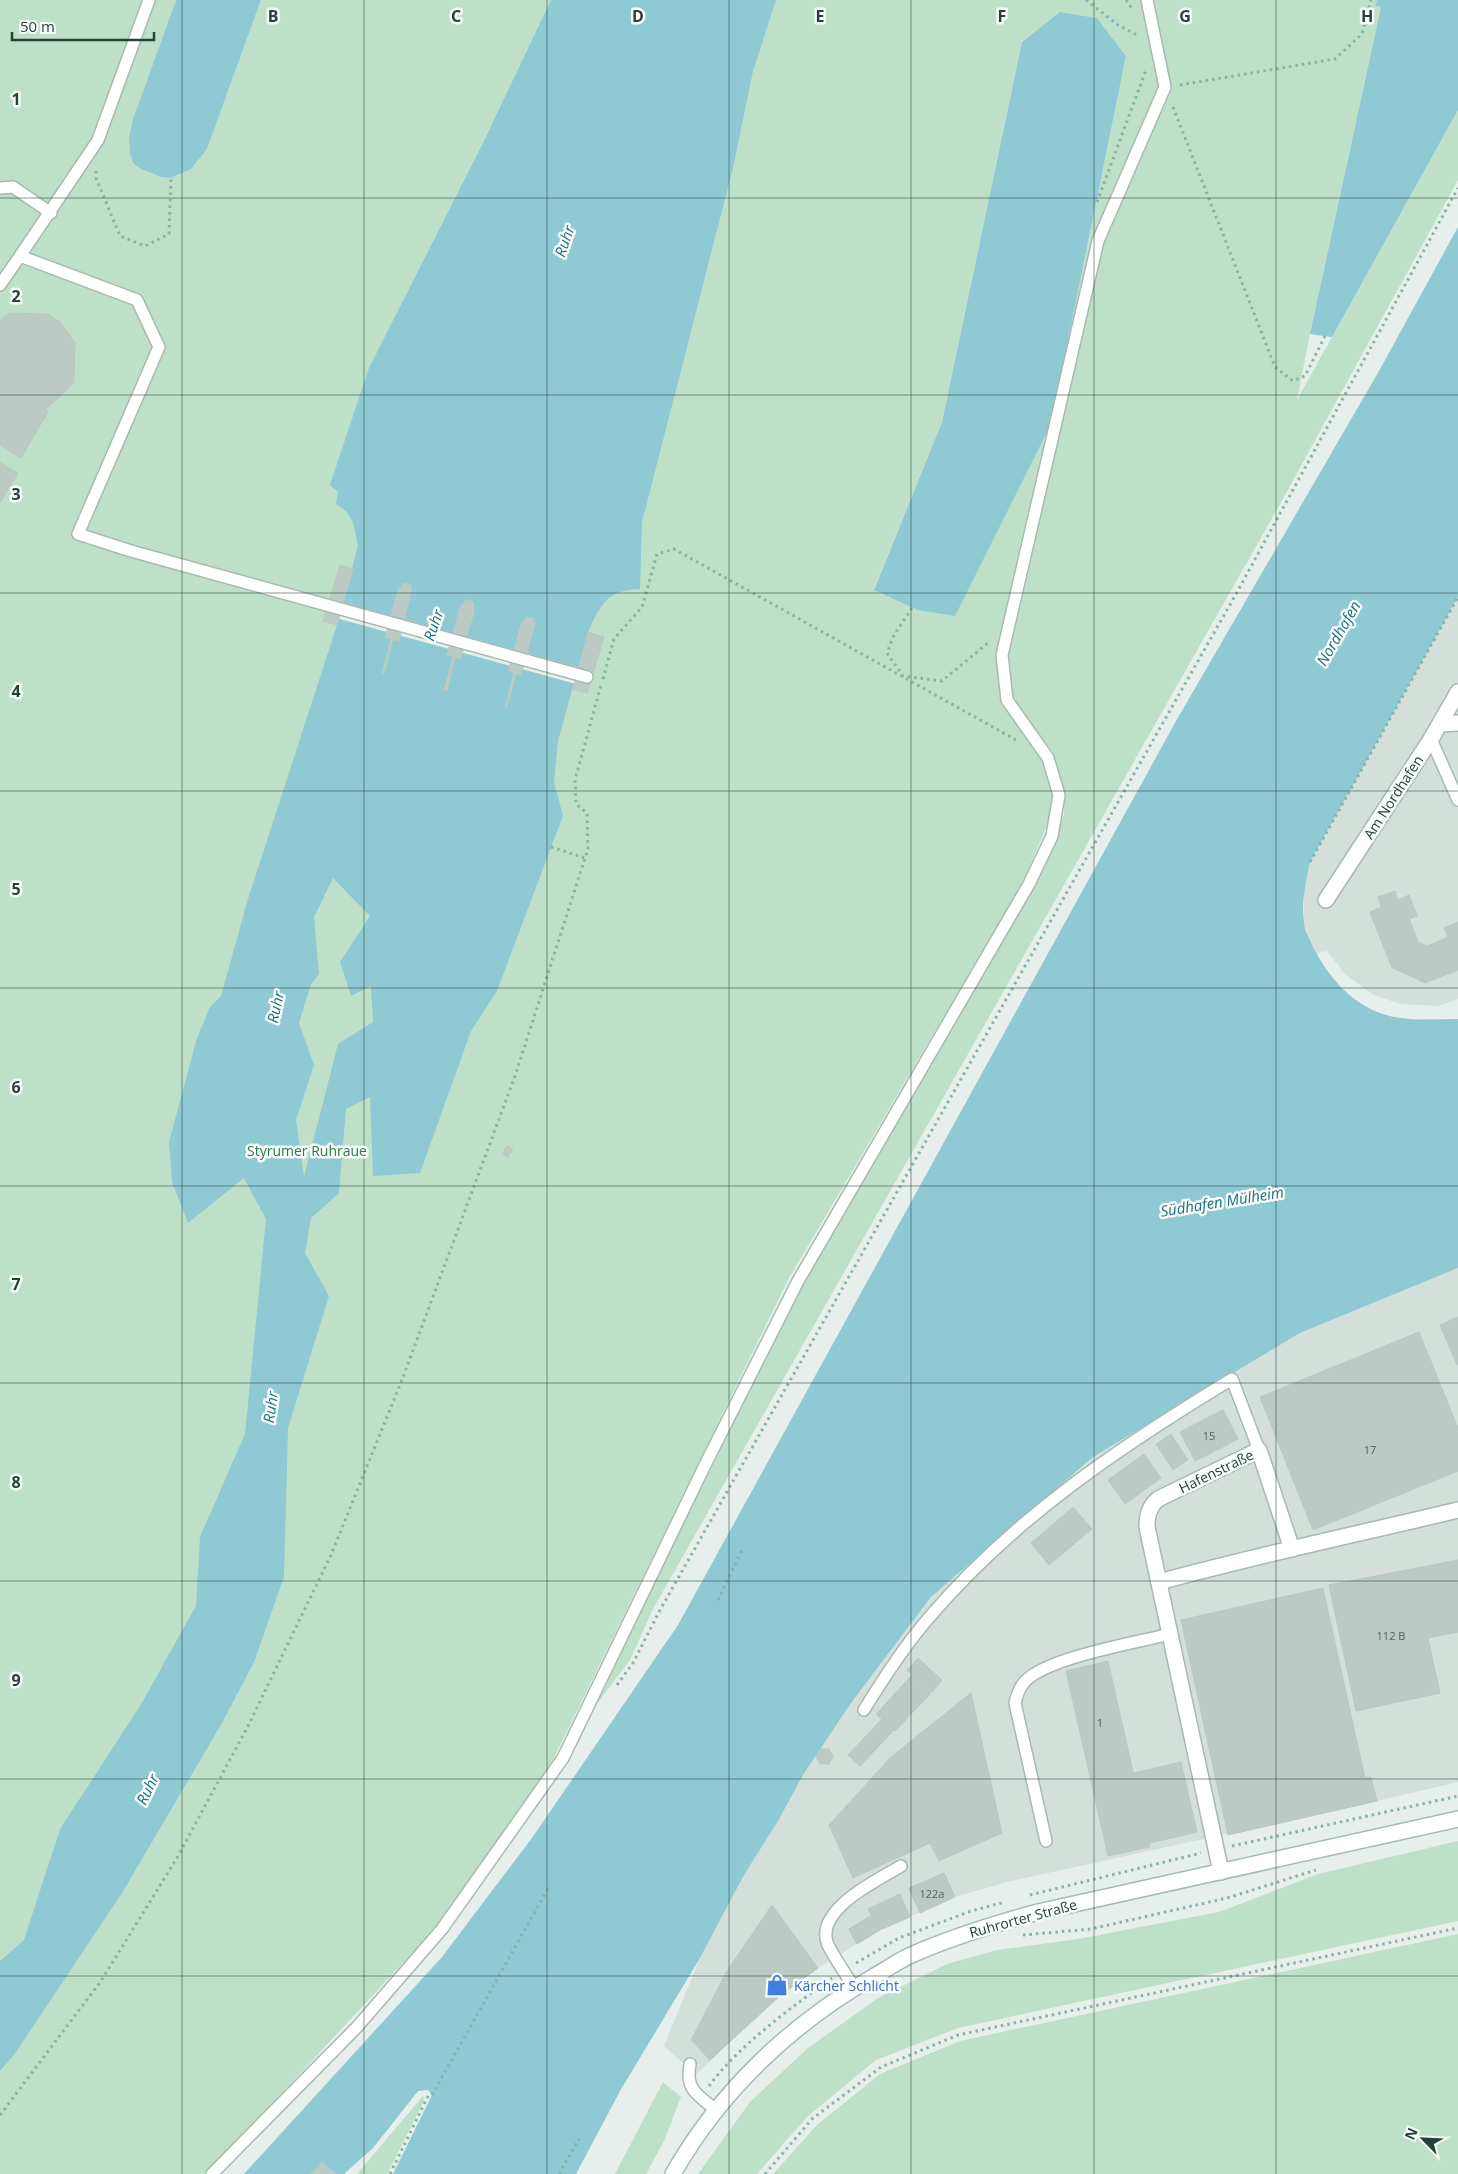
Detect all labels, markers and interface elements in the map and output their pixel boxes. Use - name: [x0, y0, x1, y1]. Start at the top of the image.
- text: B: [268, 5, 278, 27]
- text: C: [451, 5, 461, 27]
- text: D: [632, 5, 644, 27]
- text: E: [816, 5, 825, 27]
- text: F: [998, 5, 1006, 27]
- text: G: [1179, 5, 1191, 27]
- text: H: [1361, 5, 1373, 27]
- scale bar: [12, 10, 155, 42]
- text: 50 m: [20, 16, 55, 36]
- text: 1: [11, 88, 21, 110]
- water label: Ruhr: [549, 222, 579, 259]
- text: 2: [11, 285, 21, 307]
- text: 3: [11, 483, 21, 505]
- water label: Nordhafen: [1311, 597, 1365, 669]
- water label: Ruhr: [418, 606, 448, 643]
- text: 4: [11, 680, 21, 702]
- street label: Am Nordhafen: [1359, 751, 1427, 843]
- text: 5: [11, 878, 21, 900]
- water label: Ruhr: [262, 988, 288, 1025]
- text: 6: [11, 1076, 21, 1098]
- park label: Styrumer Ruhraue: [247, 1141, 367, 1160]
- water label: Südhafen Mülheim: [1159, 1181, 1285, 1221]
- text: 7: [11, 1273, 21, 1295]
- water label: Ruhr: [258, 1389, 282, 1424]
- house number: 15: [1203, 1428, 1215, 1443]
- house number: 17: [1364, 1442, 1376, 1457]
- street label: Hafenstraße: [1175, 1445, 1257, 1497]
- text: 8: [11, 1471, 21, 1493]
- house number: 112 B: [1377, 1628, 1405, 1643]
- text: 9: [11, 1669, 21, 1691]
- house number: 1: [1097, 1715, 1103, 1730]
- water label: Ruhr: [131, 1769, 163, 1808]
- house number: 122a: [920, 1886, 944, 1901]
- street label: Ruhrorter Straße: [967, 1894, 1079, 1941]
- shop icon: Kärcher Schlicht: [764, 1972, 790, 1998]
- place label: Kärcher Schlicht: [794, 1976, 899, 1995]
- north arrow: [1398, 2114, 1448, 2164]
- text: N: [1400, 2124, 1422, 2143]

